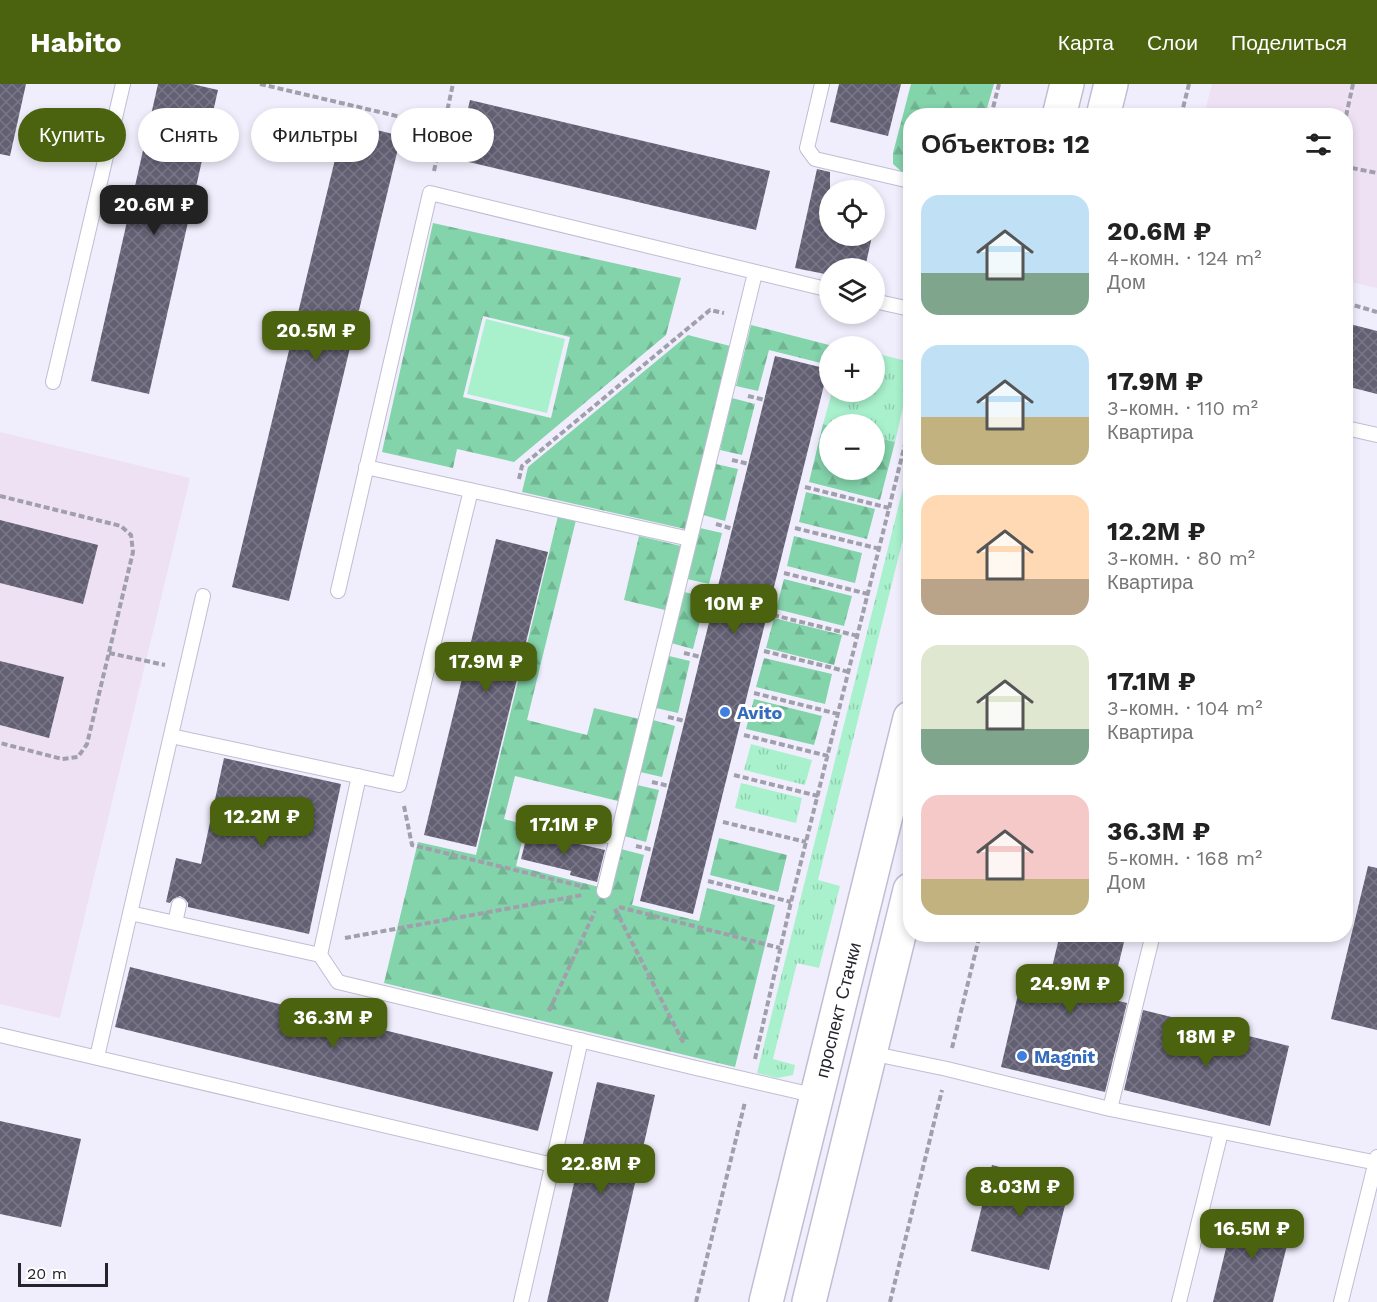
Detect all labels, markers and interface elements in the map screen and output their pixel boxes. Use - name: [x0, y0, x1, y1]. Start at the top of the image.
- text: Habito: [30, 26, 122, 59]
- text: Карта: [1058, 30, 1114, 55]
- text: Слои: [1147, 30, 1198, 55]
- text: Поделиться: [1231, 30, 1347, 55]
- chip: Купить: [18, 108, 126, 162]
- chip: Снять: [138, 108, 239, 162]
- chip: Фильтры: [251, 108, 379, 162]
- chip: Новое: [391, 108, 494, 162]
- icon: filters: [1302, 128, 1335, 161]
- text: Объектов: 12: [921, 129, 1090, 159]
- map controls: [819, 180, 885, 480]
- button: locate: [819, 180, 885, 246]
- pin: 20.6M ₽: [99, 185, 209, 236]
- text: 20.6M ₽: [114, 192, 194, 216]
- text: 20.6M ₽: [1107, 216, 1211, 246]
- icon: home: [969, 219, 1041, 291]
- text: 4-комн. · 124 m²: [1107, 246, 1262, 270]
- button: layers: [819, 258, 885, 324]
- text: Дом: [1107, 270, 1146, 294]
- pin: 20.5M ₽: [261, 311, 371, 362]
- text: 20.5M ₽: [276, 318, 356, 342]
- button: +: [819, 336, 885, 402]
- text: 17.9M ₽: [1107, 366, 1203, 396]
- icon: home: [969, 369, 1041, 441]
- text: 3-комн. · 110 m²: [1107, 396, 1258, 420]
- button: −: [819, 414, 885, 480]
- text: Квартира: [1107, 420, 1193, 444]
- text: 12.2M ₽: [1107, 516, 1206, 546]
- icon: home: [969, 519, 1041, 591]
- text: 3-комн. · 80 m²: [1107, 546, 1255, 570]
- text: Квартира: [1107, 570, 1193, 594]
- pin: 10M ₽: [692, 584, 776, 635]
- text: 10M ₽: [704, 591, 764, 615]
- pin: 17.9M ₽: [431, 642, 541, 693]
- text: 17.9M ₽: [449, 649, 523, 673]
- text: 17.1M ₽: [1107, 666, 1196, 696]
- icon: home: [969, 669, 1041, 741]
- text: 3-комн. · 104 m²: [1107, 696, 1262, 720]
- place label: Avito: [737, 702, 783, 723]
- marker: Avito: [718, 705, 732, 719]
- text: Квартира: [1107, 720, 1193, 744]
- pin: 12.2M ₽: [207, 797, 317, 848]
- text: 12.2M ₽: [224, 804, 300, 828]
- pin: 17.1M ₽: [509, 805, 619, 856]
- text: 17.1M ₽: [530, 812, 598, 836]
- text: 36.3M ₽: [1107, 816, 1210, 846]
- icon: home: [969, 819, 1041, 891]
- text: 5-комн. · 168 m²: [1107, 846, 1262, 870]
- text: Дом: [1107, 870, 1146, 894]
- street label: проспект Стачки: [811, 940, 865, 1080]
- pin: 24.9M ₽: [1015, 964, 1125, 1015]
- text: 24.9M ₽: [1030, 971, 1110, 995]
- pin: 36.3M ₽: [278, 998, 388, 1049]
- text: 36.3M ₽: [293, 1005, 373, 1029]
- pin: 18M ₽: [1164, 1017, 1248, 1068]
- text: 18M ₽: [1177, 1024, 1235, 1048]
- place label: Magnit: [1034, 1046, 1095, 1067]
- marker: Magnit: [1015, 1049, 1029, 1063]
- pin: 22.8M ₽: [546, 1144, 656, 1195]
- text: 22.8M ₽: [561, 1151, 641, 1175]
- pin: 8.03M ₽: [965, 1167, 1075, 1218]
- text: 8.03M ₽: [980, 1174, 1060, 1198]
- pin: 16.5M ₽: [1197, 1209, 1307, 1260]
- text: 16.5M ₽: [1214, 1216, 1290, 1240]
- scale bar: [18, 1260, 108, 1288]
- text: 20 m: [27, 1264, 67, 1283]

